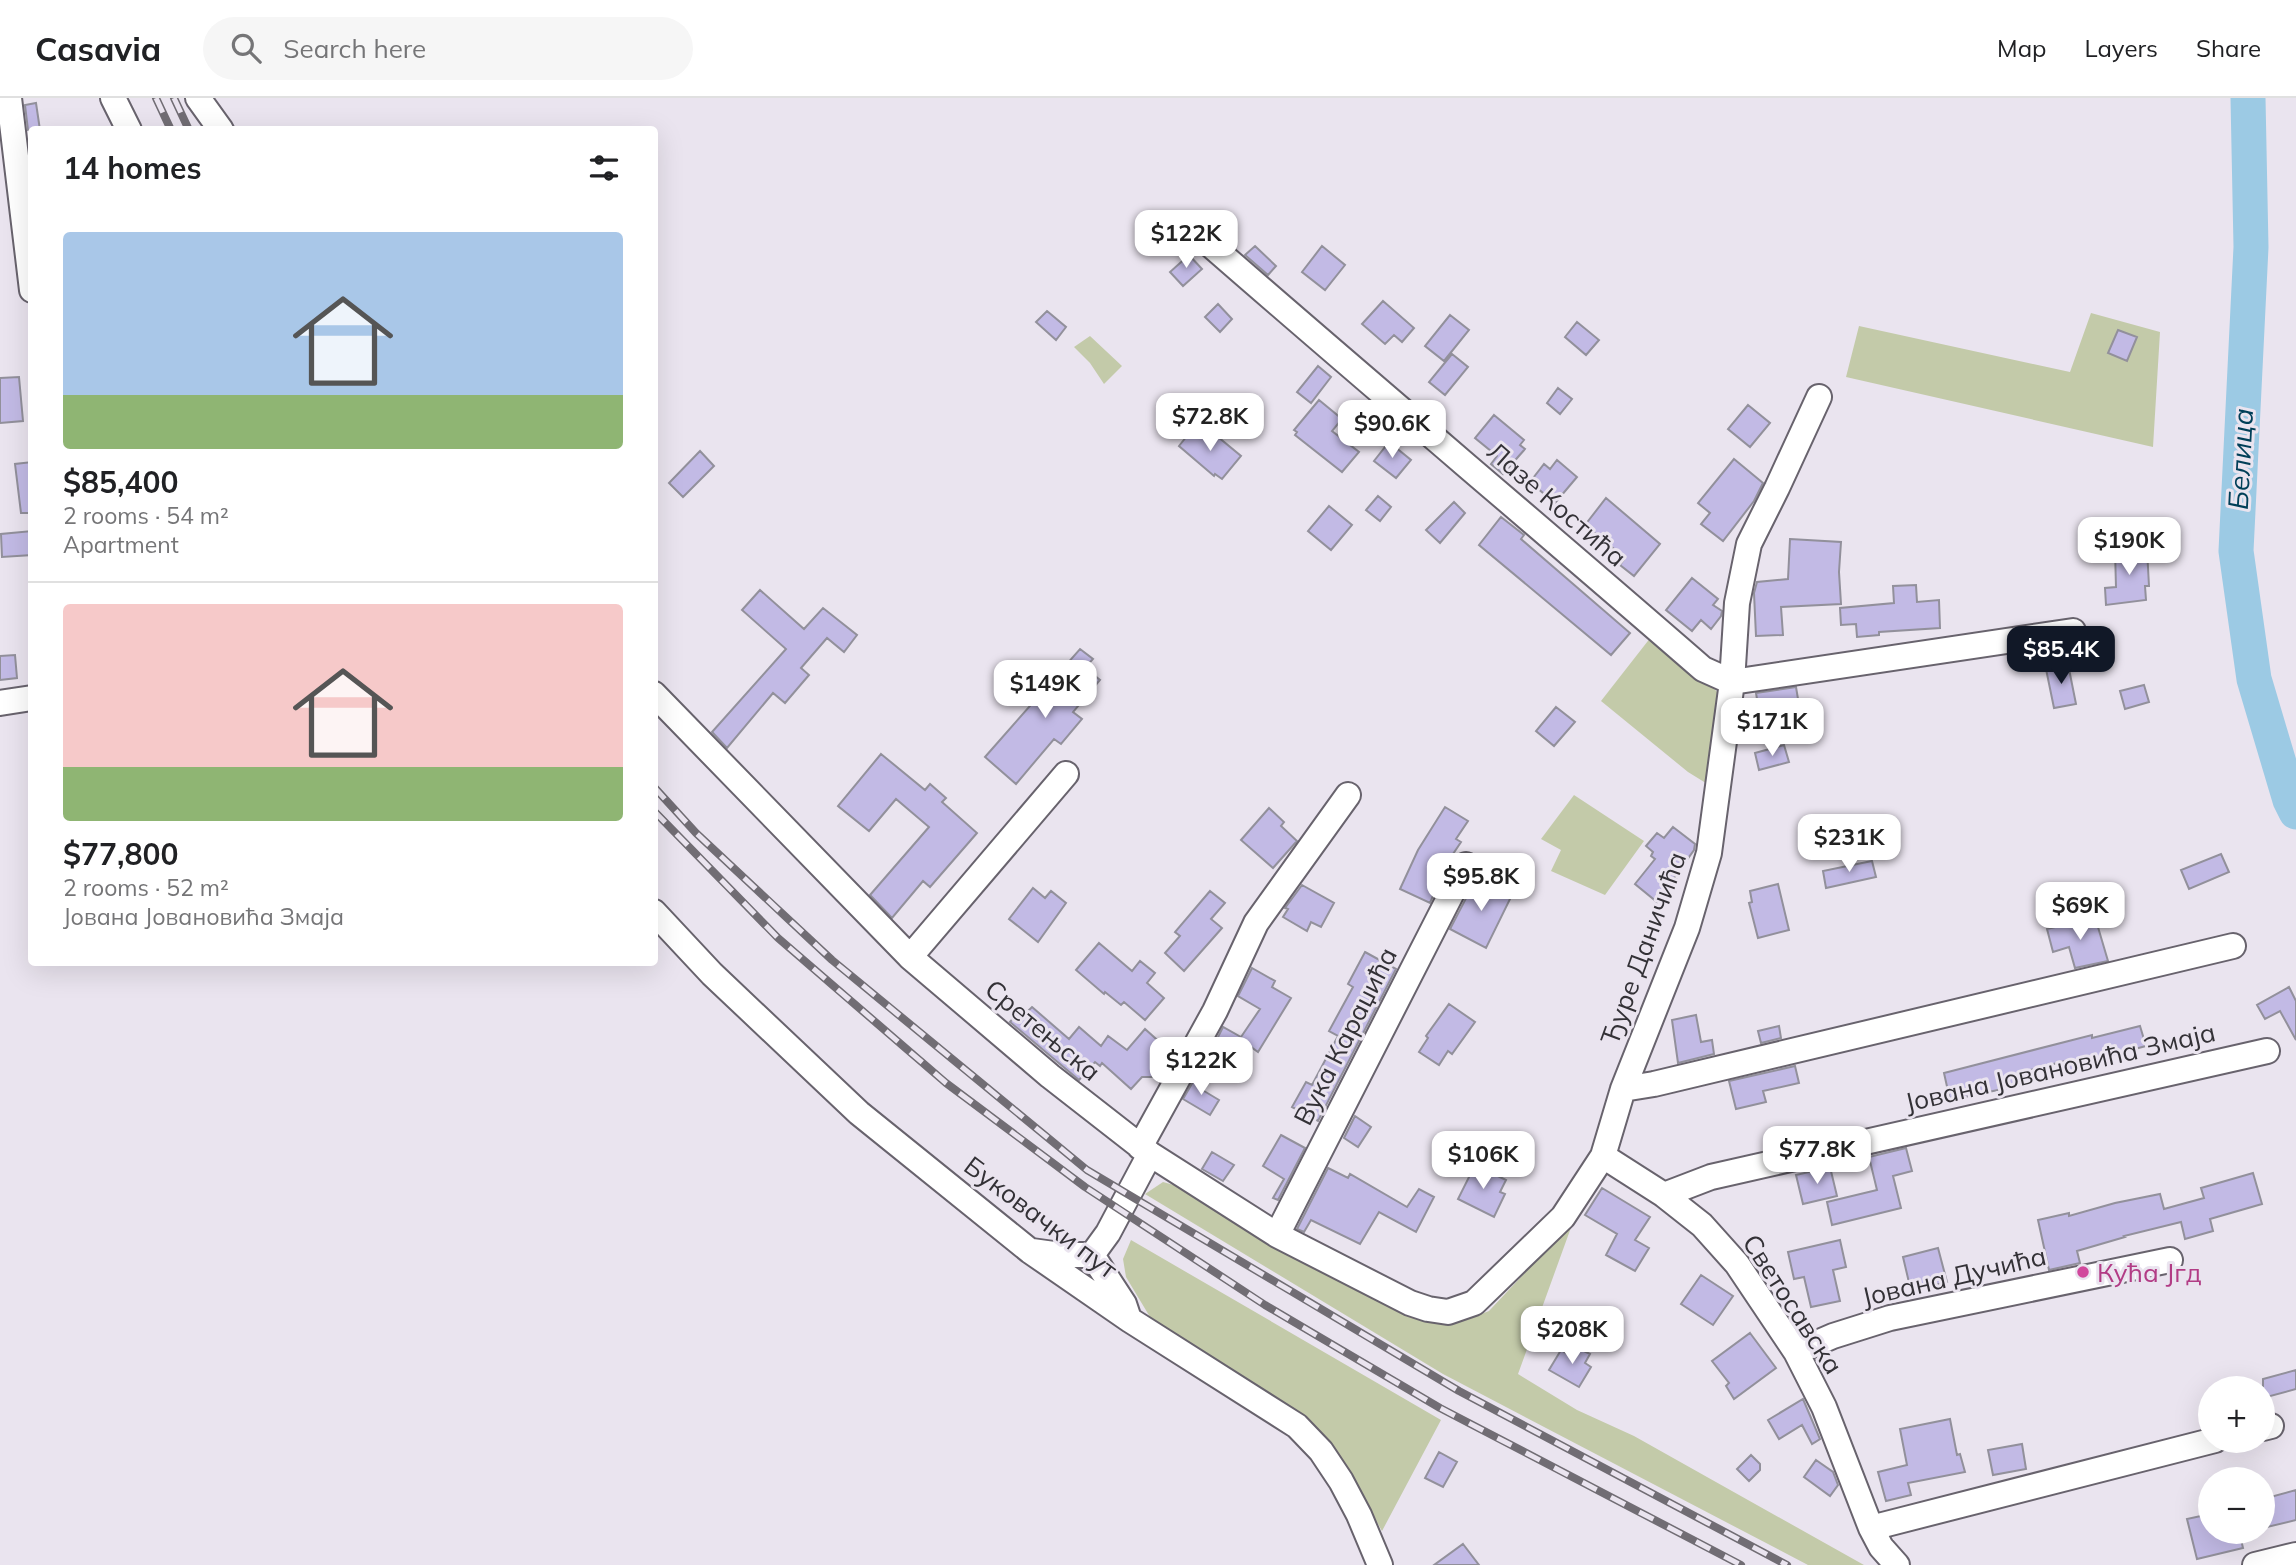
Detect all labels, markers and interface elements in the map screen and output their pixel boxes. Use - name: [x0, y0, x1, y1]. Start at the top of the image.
- search box: [203, 17, 693, 80]
- text: Casavia: [35, 28, 161, 69]
- icon: search: [227, 29, 265, 67]
- text: Search here: [283, 32, 426, 65]
- text: Map: [1997, 33, 2046, 63]
- text: Layers: [2084, 33, 2158, 63]
- text: Share: [2196, 33, 2261, 63]
- text: 14 homes: [63, 149, 202, 187]
- icon: filters: [585, 149, 623, 187]
- pin: $122K: [1137, 211, 1235, 270]
- text: $122K: [1151, 218, 1221, 247]
- icon: home: [280, 278, 406, 404]
- pin: $72.8K: [1153, 394, 1267, 453]
- pin: $90.6K: [1335, 400, 1449, 460]
- text: $72.8K: [1172, 401, 1248, 430]
- water label: Белица: [2220, 407, 2260, 511]
- text: $90.6K: [1354, 408, 1430, 437]
- street label: Лазе Костића: [1481, 435, 1633, 573]
- text: $85,400: [63, 463, 178, 501]
- text: 2 rooms · 54 m²: [63, 501, 229, 530]
- pin: $190K: [2080, 518, 2178, 577]
- text: $190K: [2094, 525, 2164, 554]
- text: Apartment: [63, 530, 179, 559]
- pin: $85.4K: [2004, 626, 2118, 686]
- text: $85.4K: [2023, 634, 2099, 663]
- icon: home: [280, 650, 406, 776]
- pin: $149K: [996, 660, 1094, 720]
- text: $149K: [1010, 668, 1080, 697]
- pin: $171K: [1723, 698, 1821, 758]
- text: $171K: [1737, 706, 1807, 735]
- pin: $231K: [1800, 814, 1898, 874]
- text: $231K: [1814, 822, 1884, 851]
- text: $77,800: [63, 835, 178, 873]
- street label: Ђуре Даничића: [1593, 847, 1693, 1049]
- pin: $95.8K: [1424, 854, 1538, 913]
- text: $95.8K: [1443, 861, 1519, 890]
- text: 2 rooms · 52 m²: [63, 873, 229, 902]
- pin: $69K: [2039, 882, 2121, 942]
- text: $69K: [2052, 890, 2108, 919]
- text: Јована Јовановића Змаја: [63, 902, 344, 931]
- street label: Вука Караџића: [1286, 941, 1404, 1131]
- street label: Сретењска: [978, 972, 1108, 1088]
- street label: Јована Јовановића Змаја: [1902, 1015, 2218, 1119]
- pin: $122K: [1152, 1038, 1250, 1097]
- text: $122K: [1166, 1045, 1236, 1074]
- pin: $77.8K: [1760, 1126, 1874, 1186]
- pin: $106K: [1434, 1132, 1532, 1191]
- text: $77.8K: [1779, 1134, 1855, 1163]
- text: $106K: [1448, 1139, 1518, 1168]
- street label: Буковачки пут: [958, 1149, 1124, 1285]
- street label: Светосавска: [1736, 1228, 1850, 1380]
- street label: Јована Дучића: [1859, 1239, 2049, 1313]
- place label: Кућа Јгд: [2097, 1256, 2202, 1289]
- marker: Кућа Јгд: [2075, 1264, 2091, 1280]
- pin: $208K: [1523, 1306, 1621, 1366]
- text: $208K: [1537, 1314, 1607, 1343]
- map controls: [2198, 1376, 2275, 1544]
- button: +: [2198, 1376, 2275, 1453]
- button: −: [2198, 1467, 2275, 1544]

